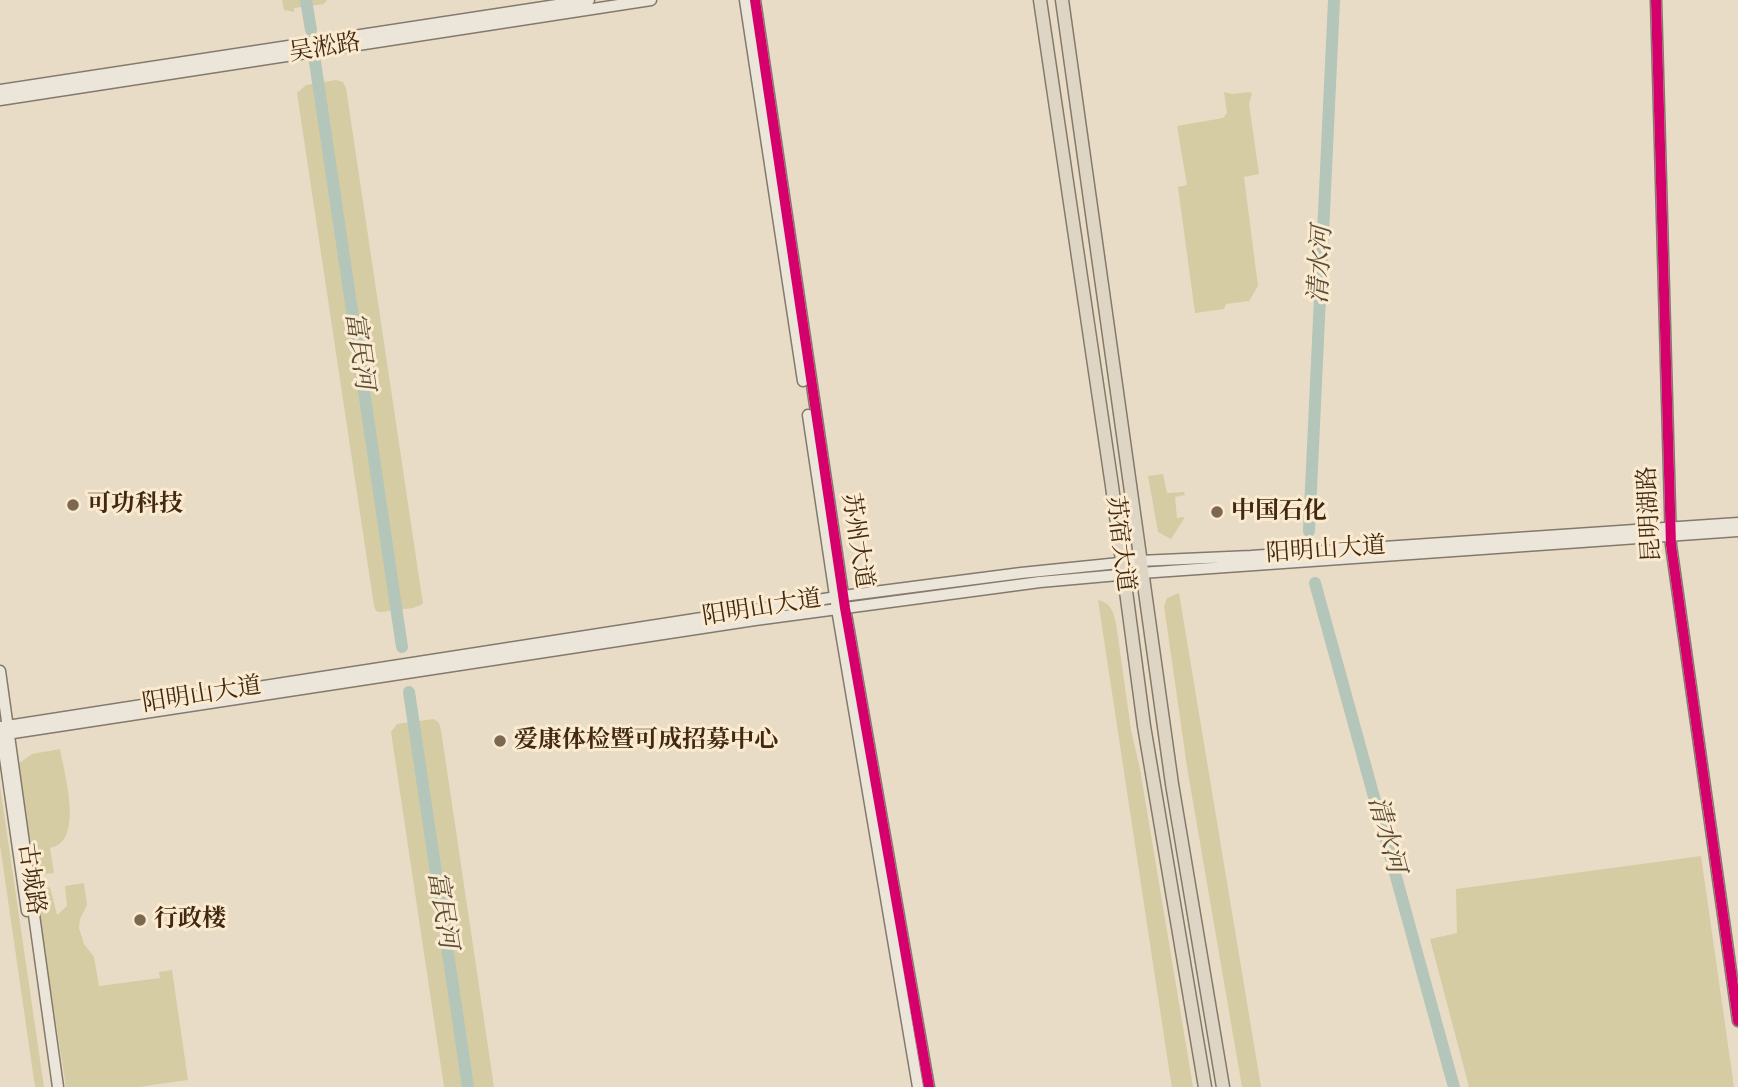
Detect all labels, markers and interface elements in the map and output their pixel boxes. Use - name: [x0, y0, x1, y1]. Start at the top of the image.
- street label: 吴淞路: [287, 29, 363, 69]
- water label: 清水河: [1304, 225, 1340, 305]
- water label: 富民河: [337, 310, 379, 392]
- street label: 昆明湖路: [1634, 465, 1668, 563]
- place label: 可功科技: [87, 491, 183, 519]
- street label: 苏州大道: [834, 491, 878, 591]
- street label: 苏宿大道: [1099, 495, 1139, 593]
- marker: 可功科技: [65, 497, 81, 513]
- place label: 中国石化: [1231, 498, 1327, 526]
- marker: 中国石化: [1209, 504, 1225, 520]
- street label: 阳明山大道: [1265, 532, 1387, 570]
- street label: 阳明山大道: [700, 585, 824, 633]
- street label: 阳明山大道: [140, 672, 264, 720]
- place label: 爱康体检暨可成招募中心: [514, 727, 778, 755]
- marker: 爱康体检暨可成招募中心: [492, 733, 508, 749]
- water label: 清水河: [1360, 793, 1410, 877]
- street label: 古城路: [11, 841, 49, 917]
- water label: 富民河: [419, 869, 463, 951]
- place label: 行政楼: [154, 906, 226, 934]
- marker: 行政楼: [132, 912, 148, 928]

